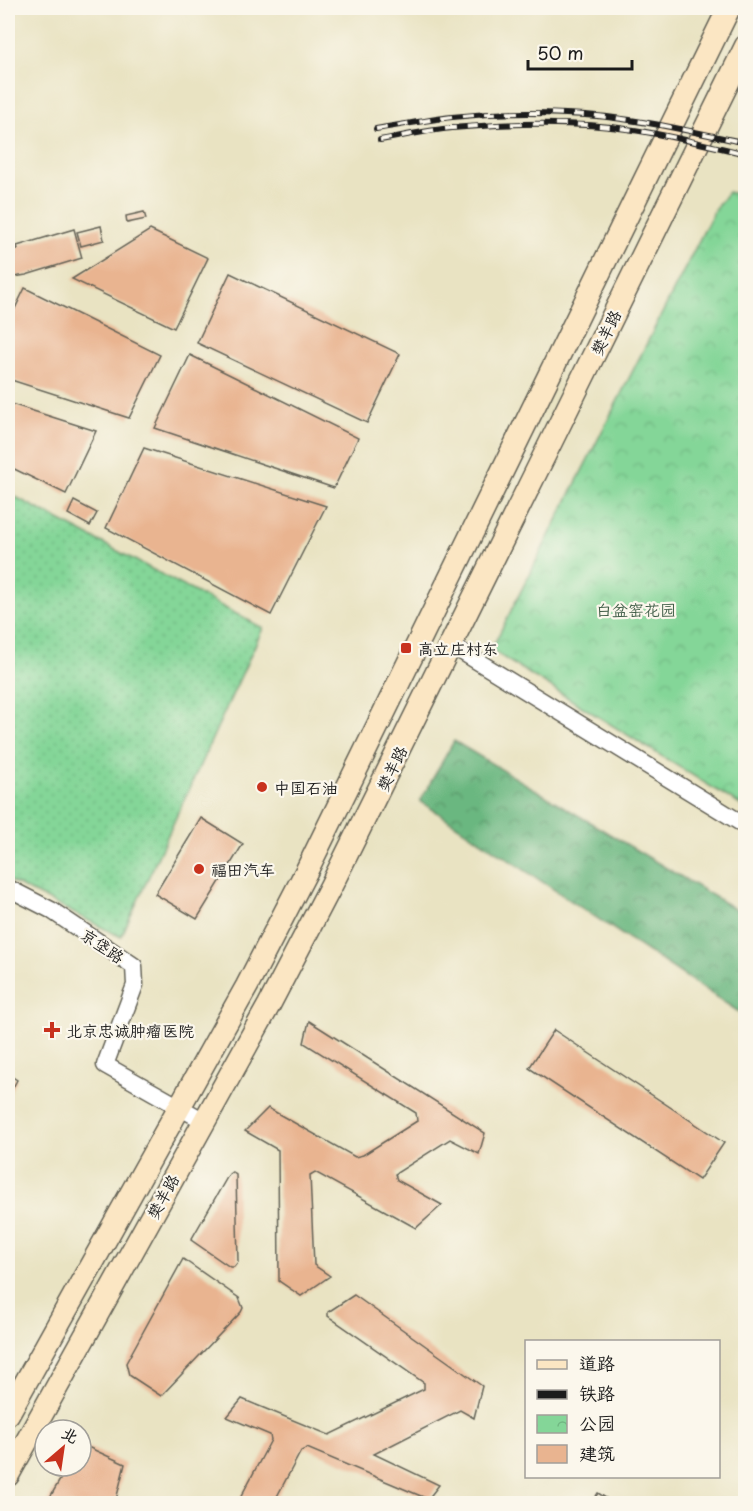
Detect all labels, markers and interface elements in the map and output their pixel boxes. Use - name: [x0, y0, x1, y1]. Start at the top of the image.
- scale bar: [528, 33, 632, 71]
- text: 50 m: [537, 39, 584, 66]
- street label: 樊羊路: [584, 305, 626, 359]
- park label: 白盆窑花园: [596, 597, 676, 621]
- place label: 高立庄村东: [418, 636, 498, 660]
- marker: 高立庄村东: [399, 641, 413, 655]
- street label: 樊羊路: [370, 741, 412, 795]
- place label: 中国石油: [274, 775, 338, 799]
- marker: 中国石油: [255, 780, 269, 794]
- place label: 福田汽车: [211, 857, 275, 881]
- marker: 福田汽车: [192, 862, 206, 876]
- street label: 京垡路: [76, 922, 130, 968]
- place label: 北京忠诚肿瘤医院: [66, 1018, 194, 1042]
- marker: 北京忠诚肿瘤医院: [43, 1021, 61, 1039]
- street label: 樊羊路: [140, 1169, 184, 1223]
- legend: [525, 1340, 720, 1478]
- text: 道路: [579, 1349, 615, 1376]
- text: 铁路: [579, 1379, 615, 1406]
- text: 公园: [579, 1409, 615, 1436]
- north arrow: [33, 1418, 93, 1478]
- text: 北: [58, 1420, 84, 1448]
- text: 建筑: [579, 1439, 615, 1466]

